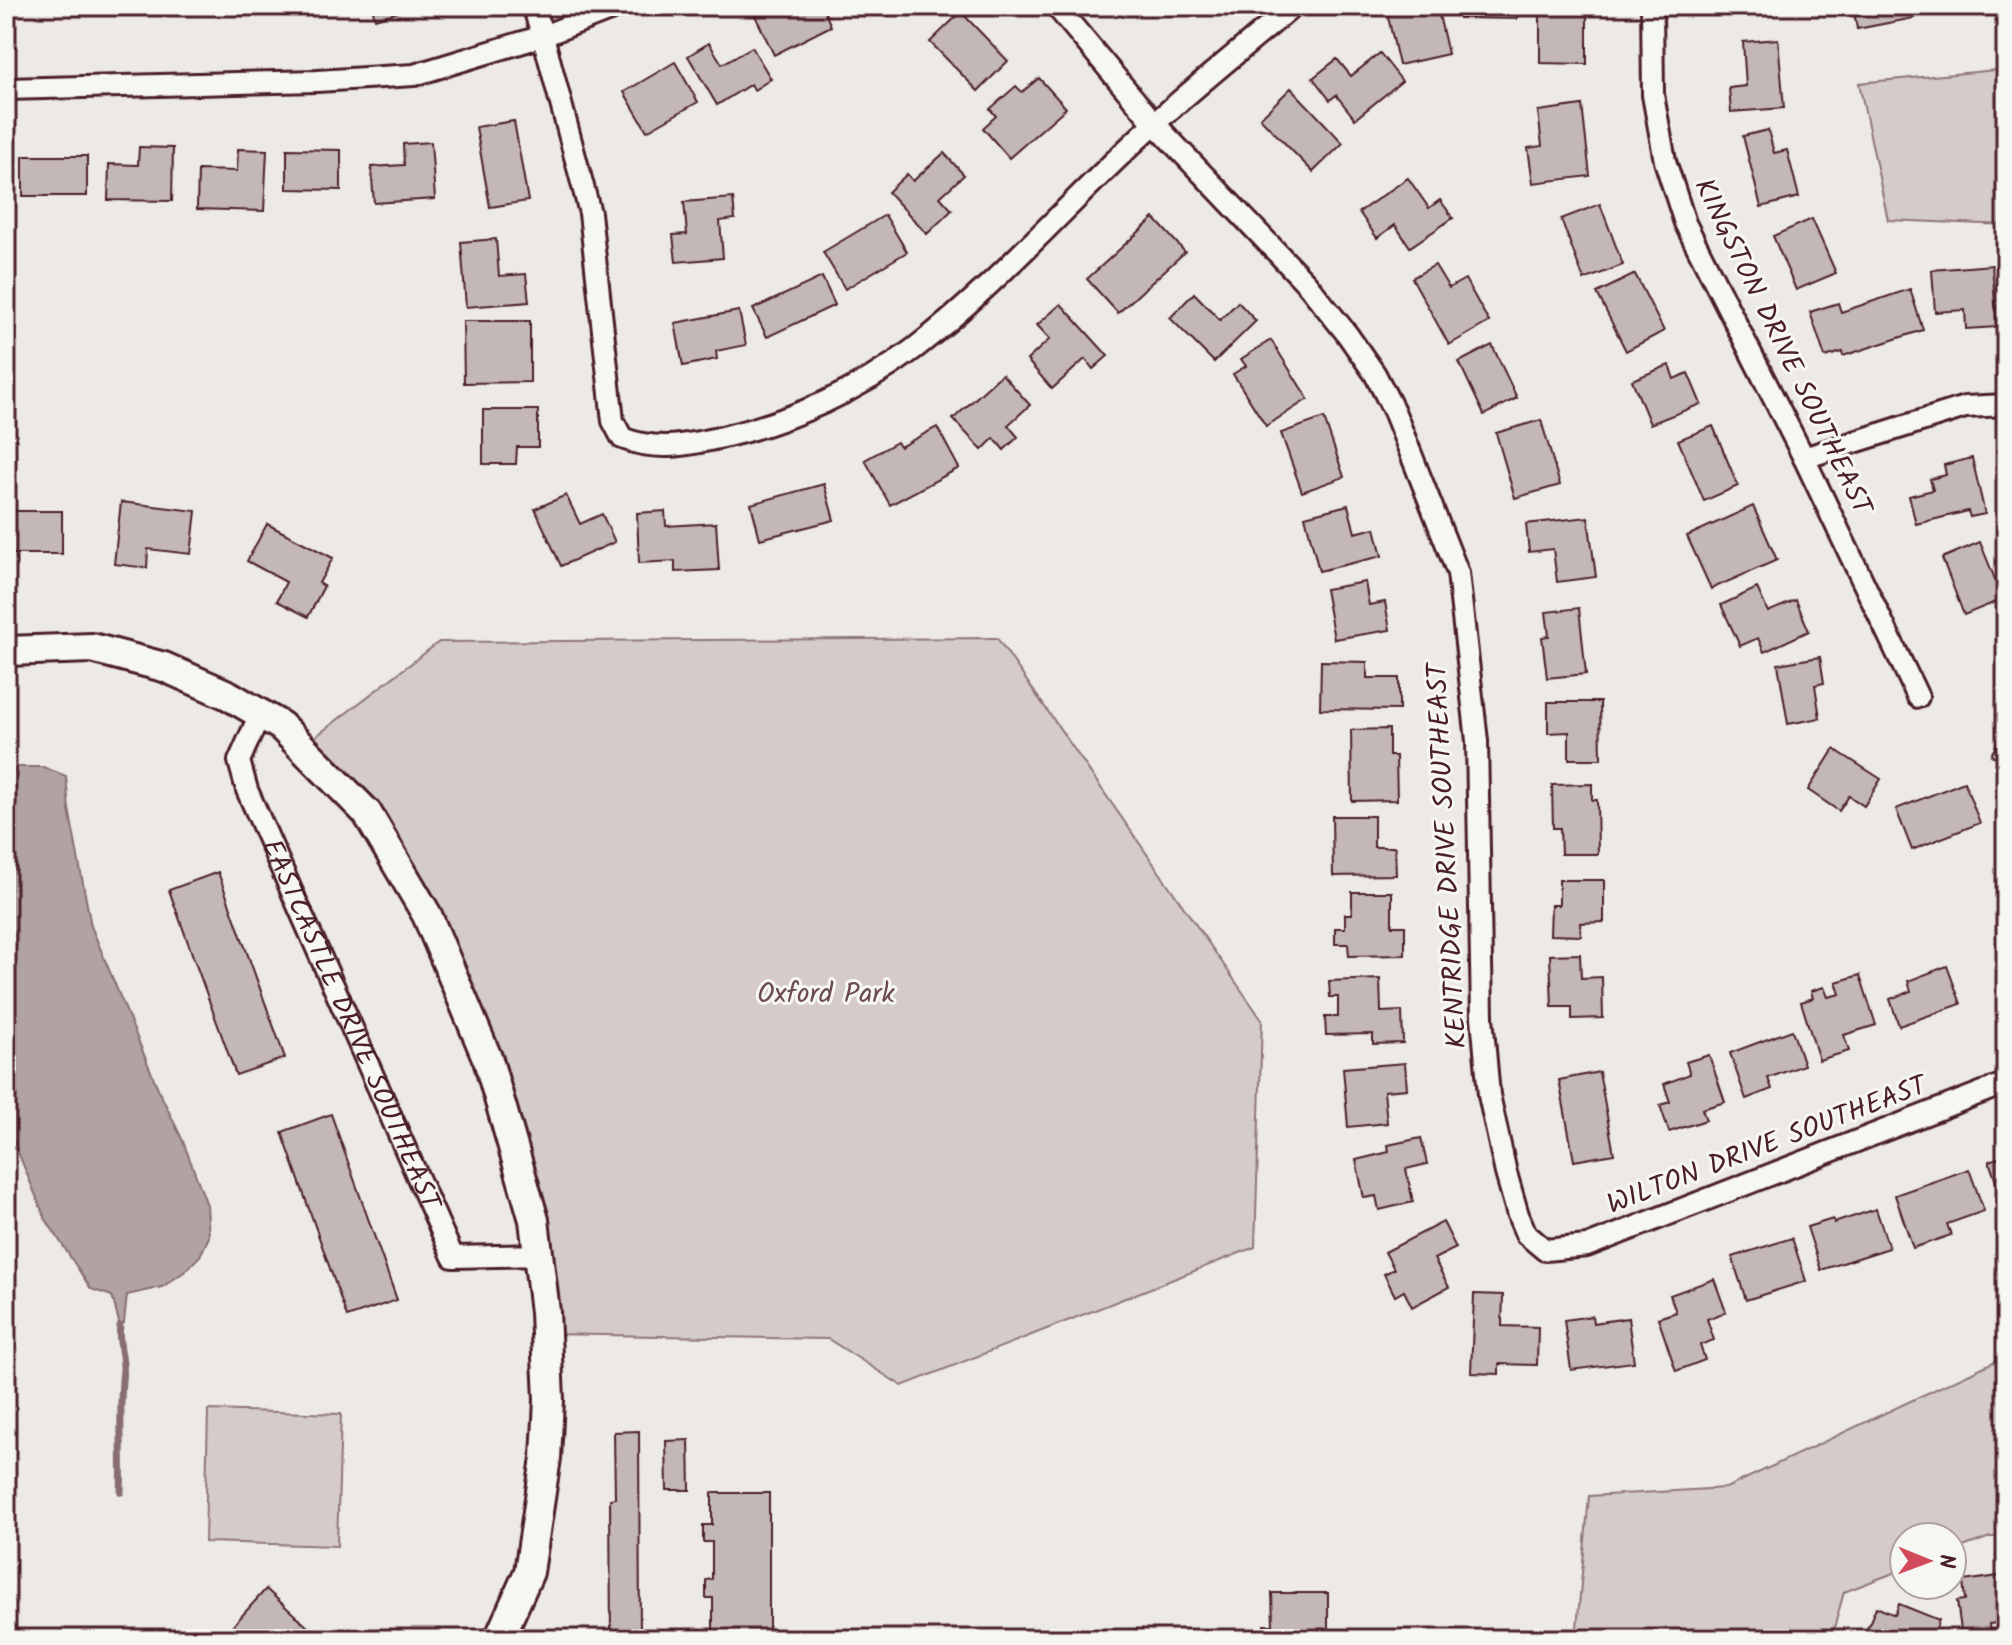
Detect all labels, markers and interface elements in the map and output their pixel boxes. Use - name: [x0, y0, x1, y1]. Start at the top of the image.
- street label: KINGSTON DRIVE SOUTHEAST: [1681, 171, 1884, 525]
- street label: KENTRIDGE DRIVE SOUTHEAST: [1415, 660, 1481, 1050]
- street label: EASTCASTLE DRIVE SOUTHEAST: [249, 832, 453, 1219]
- park label: Oxford Park: [757, 972, 896, 1017]
- street label: WILTON DRIVE SOUTHEAST: [1600, 1063, 1935, 1228]
- north arrow: [1888, 1521, 1968, 1601]
- text: N: [1928, 1554, 1963, 1569]

